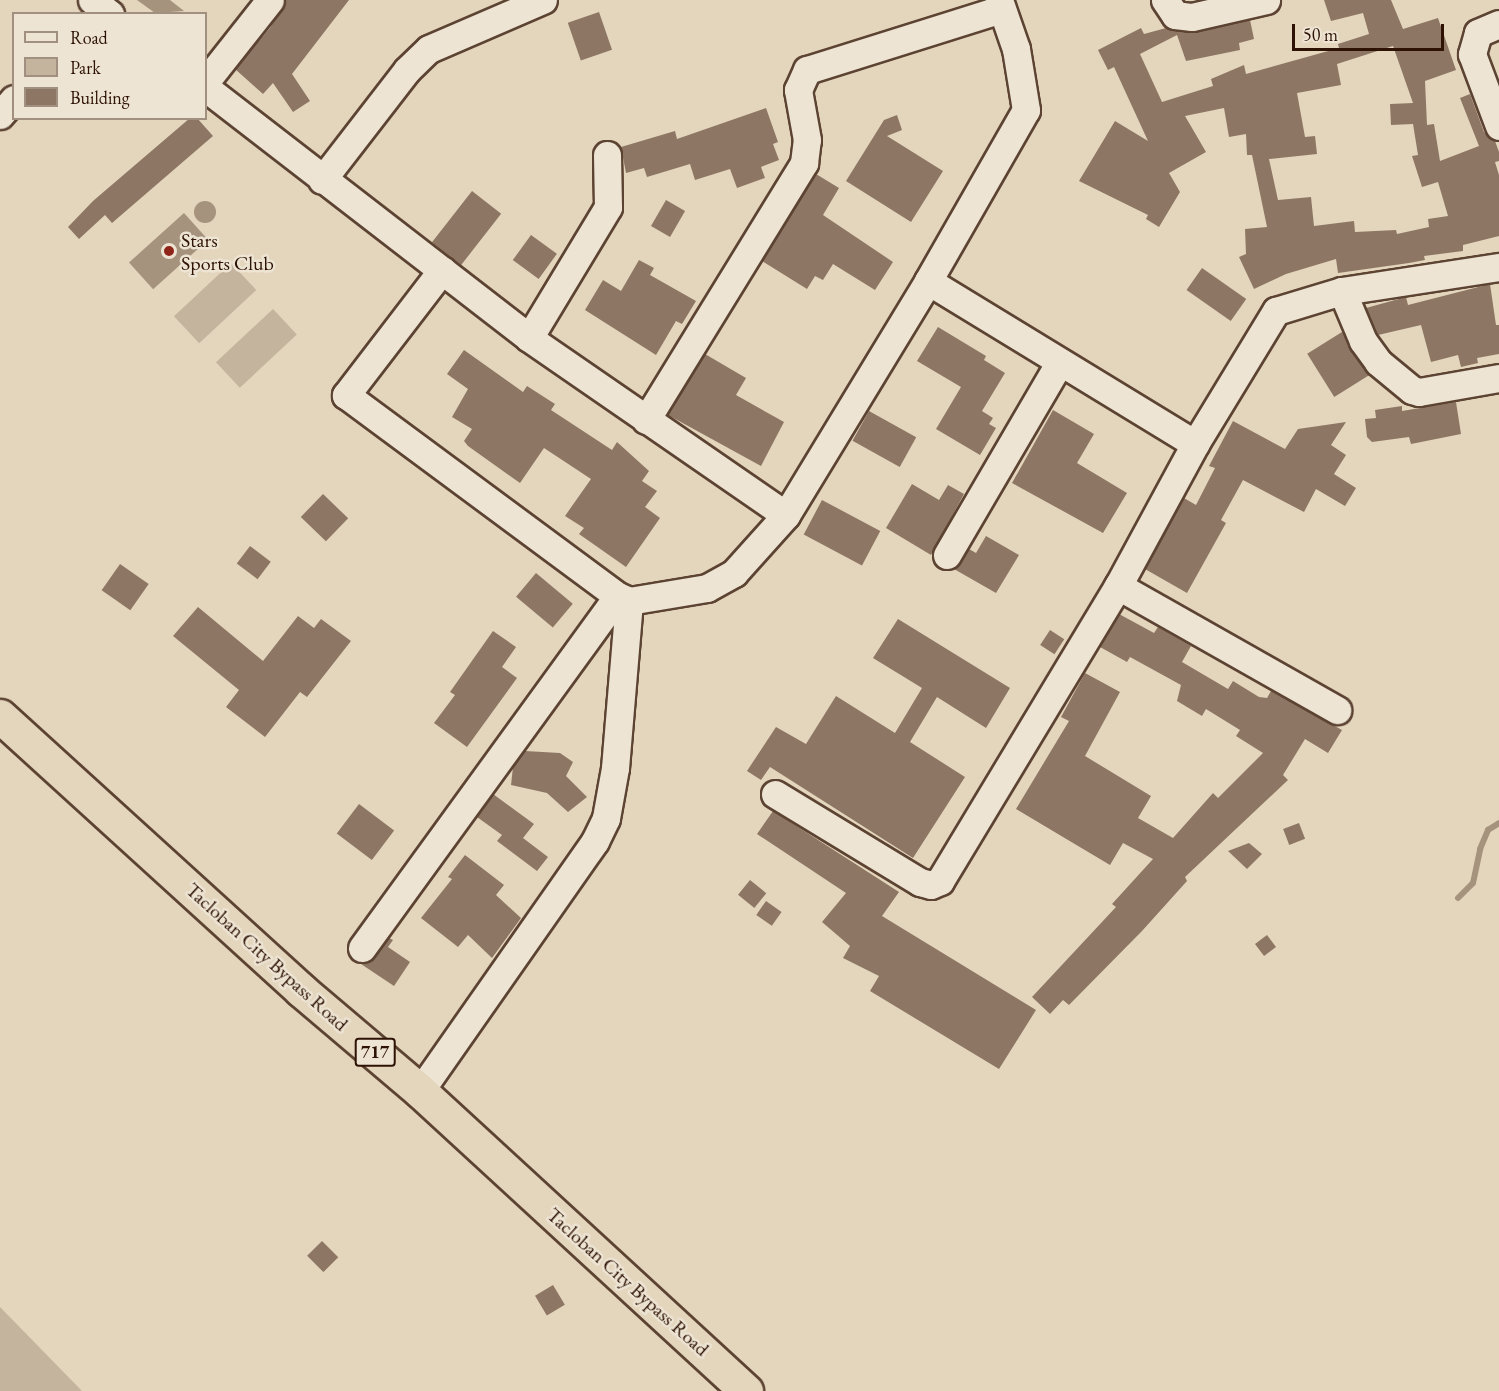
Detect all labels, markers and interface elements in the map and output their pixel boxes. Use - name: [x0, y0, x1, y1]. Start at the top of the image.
- legend: [12, 12, 207, 120]
- scale bar: [1295, 12, 1446, 50]
- text: 50 m: [1303, 23, 1338, 46]
- text: Road: [70, 26, 108, 49]
- text: Park: [70, 56, 101, 79]
- text: Building: [70, 86, 130, 109]
- place label: Stars Sports Club: [181, 228, 274, 275]
- marker: Stars Sports Club: [162, 244, 176, 258]
- street label: Tacloban City Bypass Road: [181, 878, 353, 1036]
- road number: 717: [354, 1037, 396, 1067]
- street label: Tacloban City Bypass Road: [542, 1203, 714, 1361]

